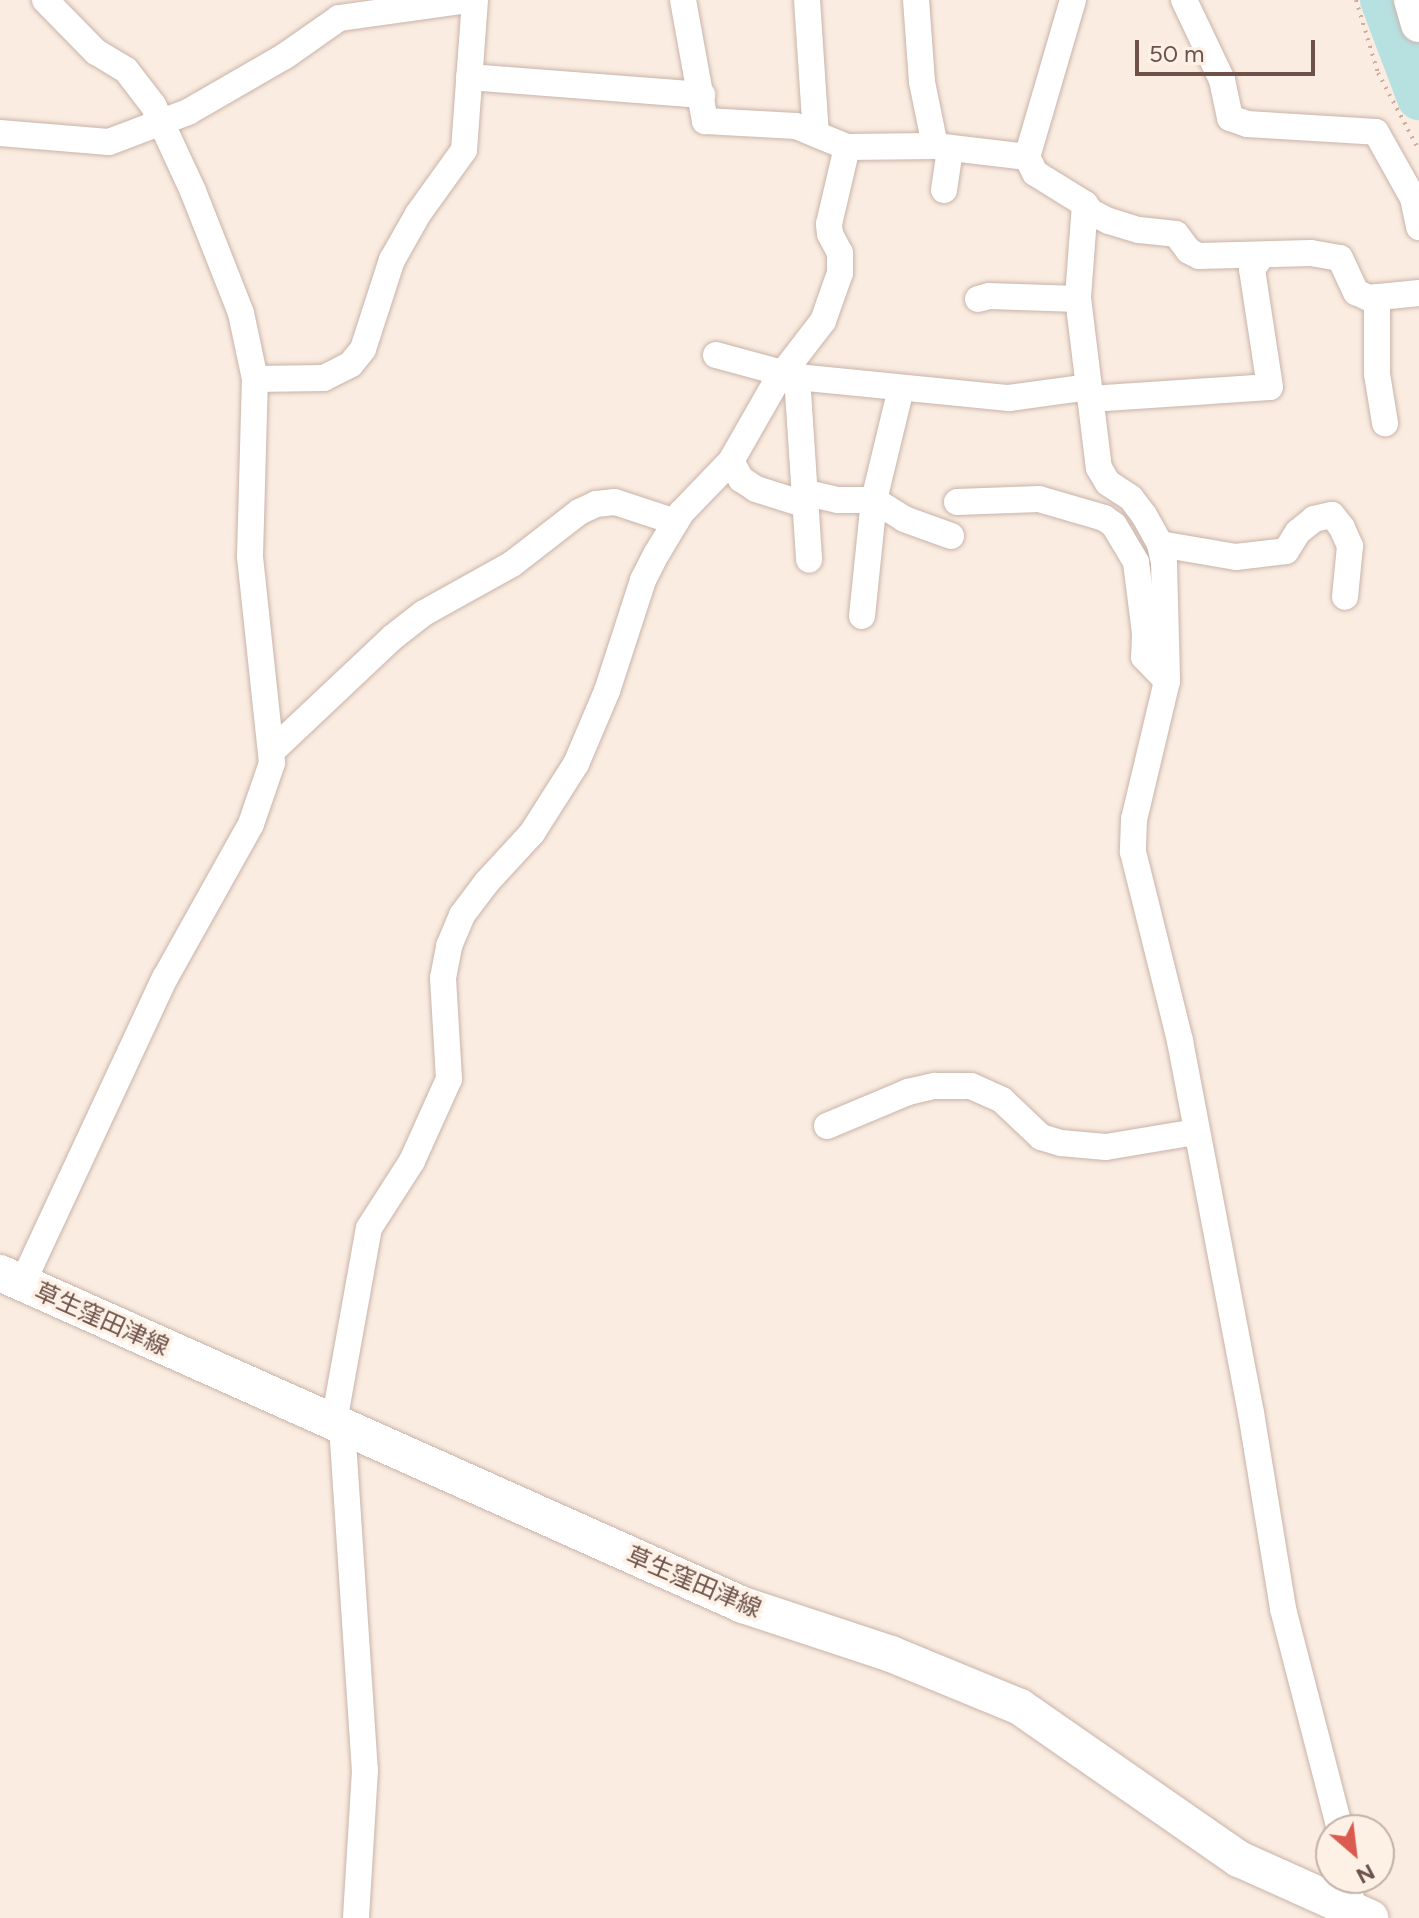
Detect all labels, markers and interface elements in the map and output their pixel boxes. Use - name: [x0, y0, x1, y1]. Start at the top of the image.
- scale bar: [1139, 24, 1319, 74]
- text: 50 m: [1149, 39, 1205, 68]
- street label: 草生窪田津線: [30, 1277, 174, 1361]
- street label: 草生窪田津線: [622, 1541, 766, 1623]
- north arrow: [1315, 1814, 1395, 1894]
- text: N: [1352, 1858, 1379, 1890]

